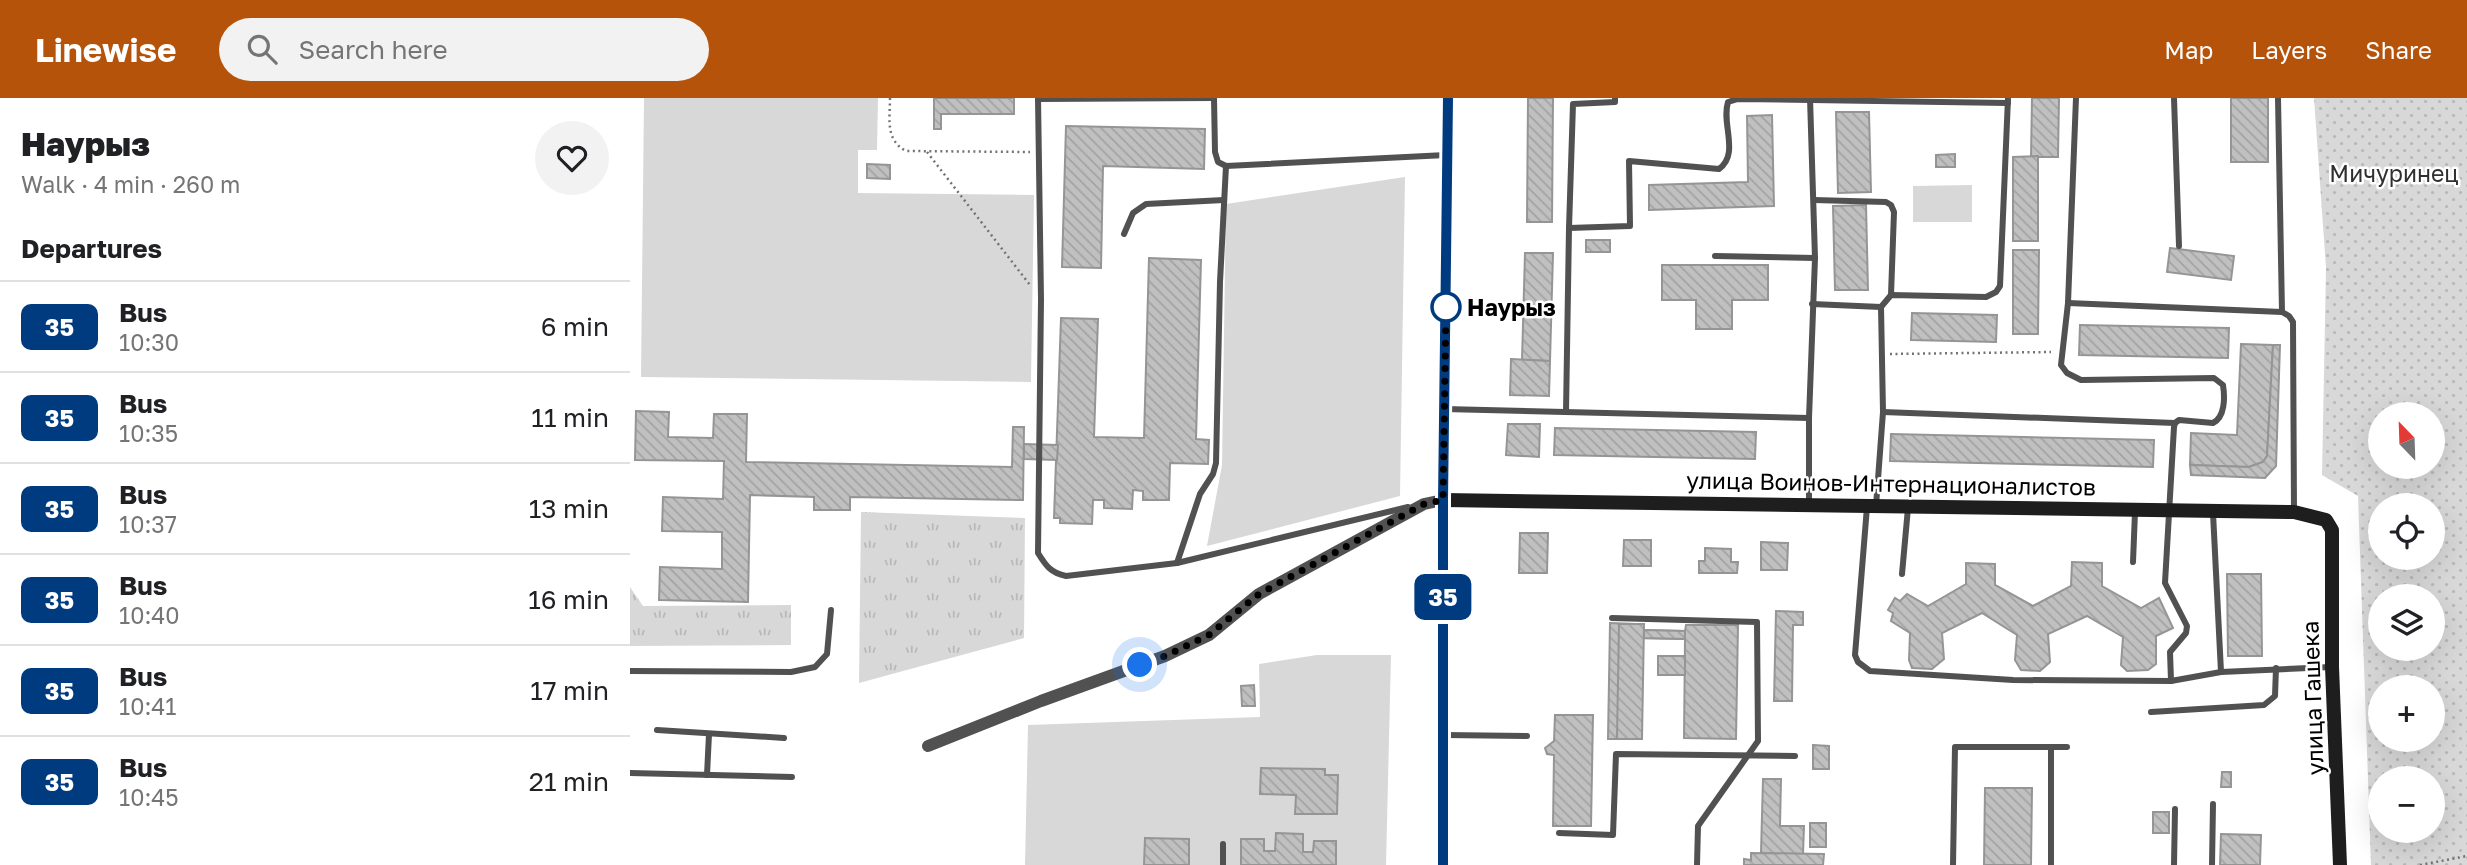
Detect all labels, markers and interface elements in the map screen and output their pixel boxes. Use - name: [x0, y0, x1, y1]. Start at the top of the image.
- search box: [219, 18, 709, 81]
- text: Linewise: [35, 30, 177, 69]
- icon: search: [243, 30, 281, 68]
- text: Search here: [299, 34, 448, 65]
- text: Map: [2164, 35, 2213, 64]
- text: Layers: [2251, 35, 2327, 64]
- text: Share: [2365, 35, 2432, 64]
- button: heart: [535, 121, 609, 195]
- text: Наурыз: [21, 124, 150, 163]
- park label: Мичуринец: [2329, 159, 2459, 187]
- text: Walk · 4 min · 260 m: [21, 170, 240, 198]
- text: Departures: [21, 233, 162, 264]
- marker: Наурыз: [1431, 292, 1461, 322]
- place label: Наурыз: [1467, 293, 1556, 321]
- text: Bus: [119, 297, 167, 328]
- text: 6 min: [541, 311, 609, 342]
- text: 35: [45, 312, 74, 341]
- text: 10:30: [119, 328, 179, 356]
- text: Bus: [119, 388, 167, 419]
- text: 11 min: [531, 402, 609, 433]
- north arrow: [2368, 402, 2445, 480]
- map controls: [2368, 402, 2445, 843]
- text: 35: [45, 403, 74, 432]
- text: 10:35: [119, 419, 178, 447]
- street label: улица Воинов-Интернационалистов: [1686, 465, 2096, 501]
- text: Bus: [119, 479, 167, 510]
- text: 13 min: [529, 493, 609, 524]
- button: locate: [2368, 493, 2445, 570]
- text: 35: [45, 494, 74, 523]
- text: 10:37: [119, 510, 177, 538]
- text: Bus: [119, 570, 167, 601]
- line badge: 35: [1412, 574, 1474, 620]
- text: 35: [1428, 582, 1458, 611]
- text: 16 min: [528, 584, 609, 615]
- button: layers: [2368, 584, 2445, 661]
- text: 35: [45, 585, 74, 614]
- text: 10:40: [119, 601, 180, 629]
- street label: улица Гашека: [2295, 620, 2329, 776]
- your location: [1122, 647, 1157, 682]
- text: Bus: [119, 661, 167, 692]
- text: 17 min: [530, 675, 609, 706]
- button: +: [2368, 675, 2445, 752]
- text: 35: [45, 676, 74, 705]
- text: 10:41: [119, 692, 177, 720]
- text: Bus: [119, 752, 167, 783]
- text: 21 min: [529, 766, 609, 797]
- button: −: [2368, 766, 2445, 843]
- text: 35: [45, 767, 74, 796]
- text: 10:45: [119, 783, 179, 811]

